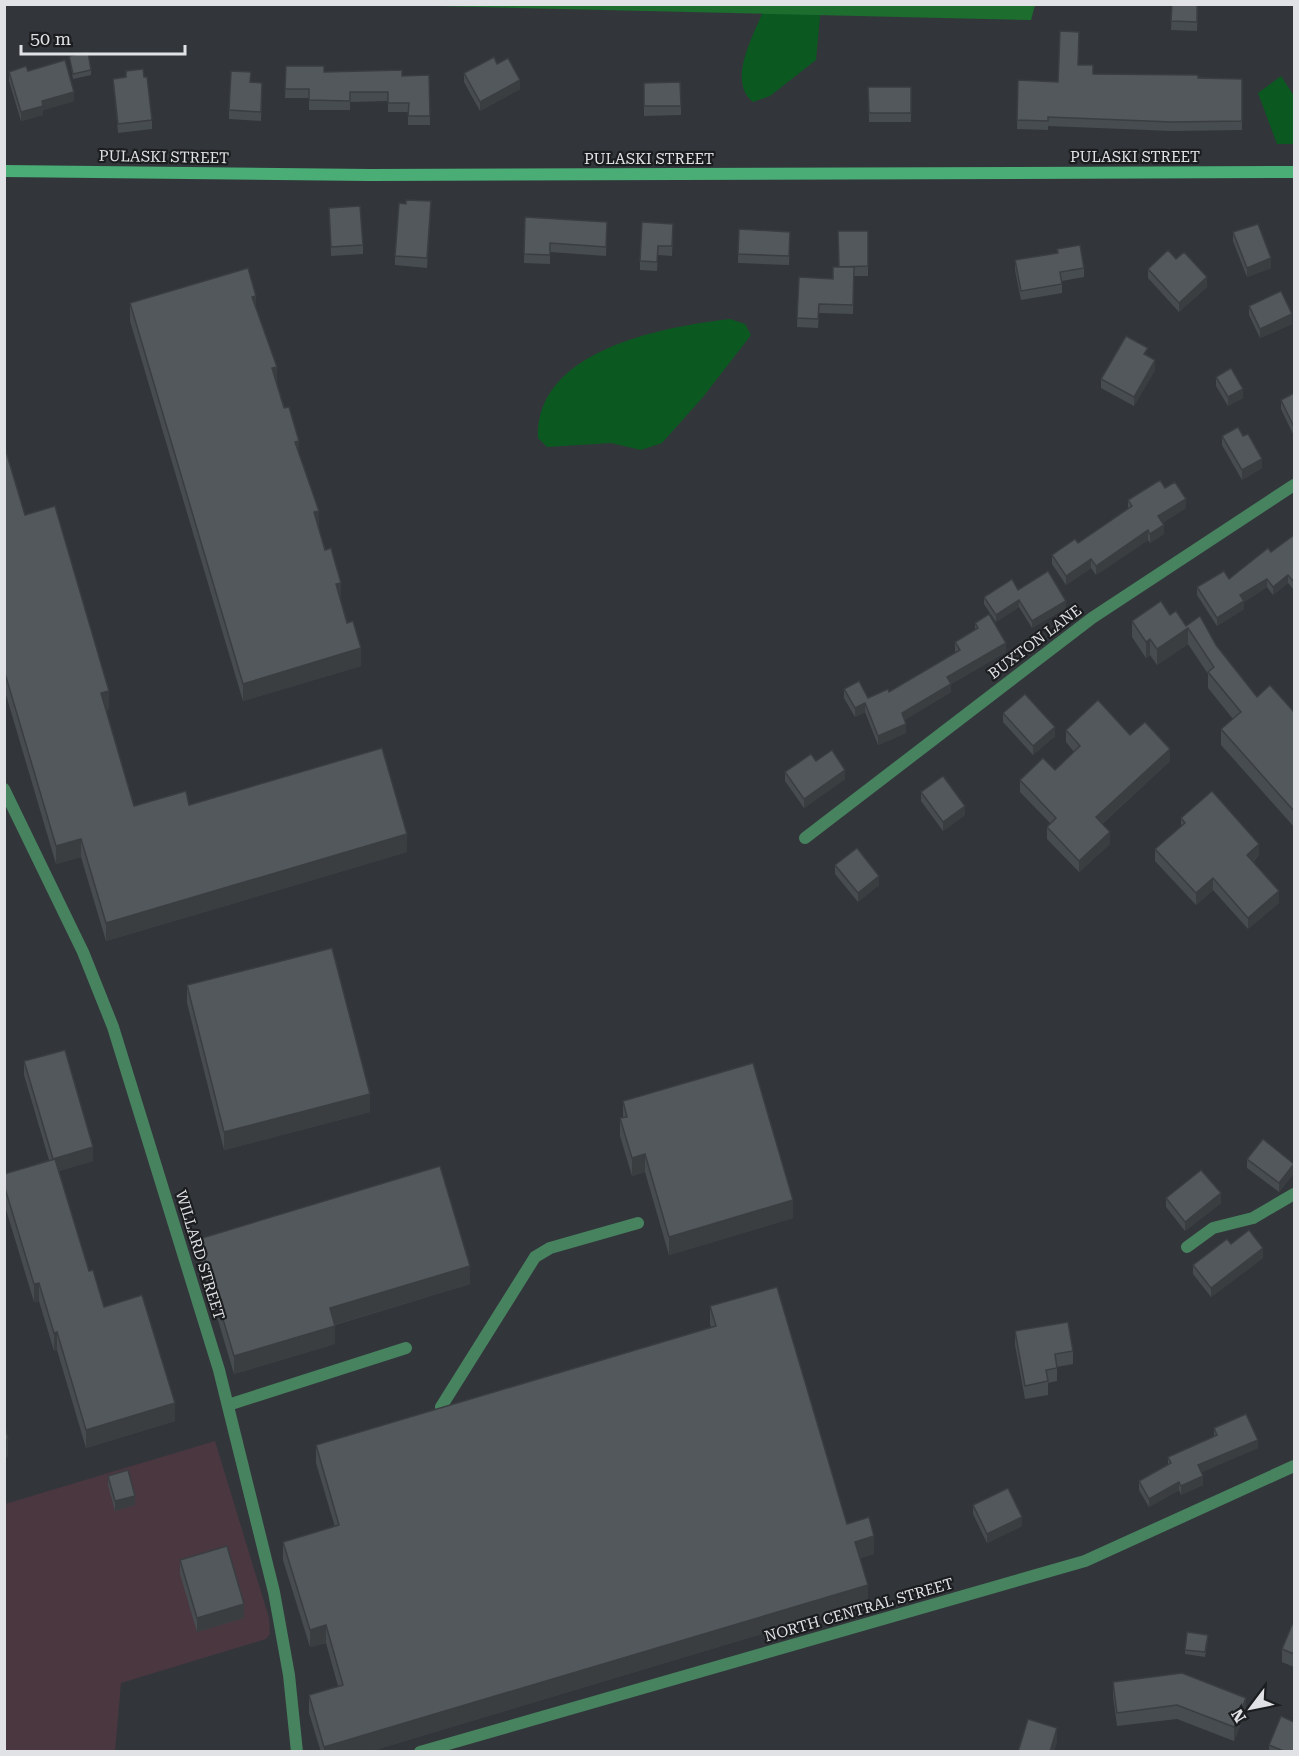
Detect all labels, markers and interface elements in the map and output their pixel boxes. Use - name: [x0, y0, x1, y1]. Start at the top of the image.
- scale bar: [21, 18, 184, 56]
- text: 50 m: [30, 28, 71, 49]
- street label: PULASKI STREET: [99, 147, 229, 167]
- street label: PULASKI STREET: [1070, 148, 1200, 166]
- street label: PULASKI STREET: [584, 150, 714, 168]
- street label: BUXTON LANE: [985, 601, 1085, 683]
- street label: WILLARD STREET: [172, 1188, 228, 1322]
- street label: NORTH CENTRAL STREET: [763, 1574, 955, 1646]
- north arrow: [1221, 1678, 1281, 1738]
- text: N: [1227, 1705, 1250, 1726]

